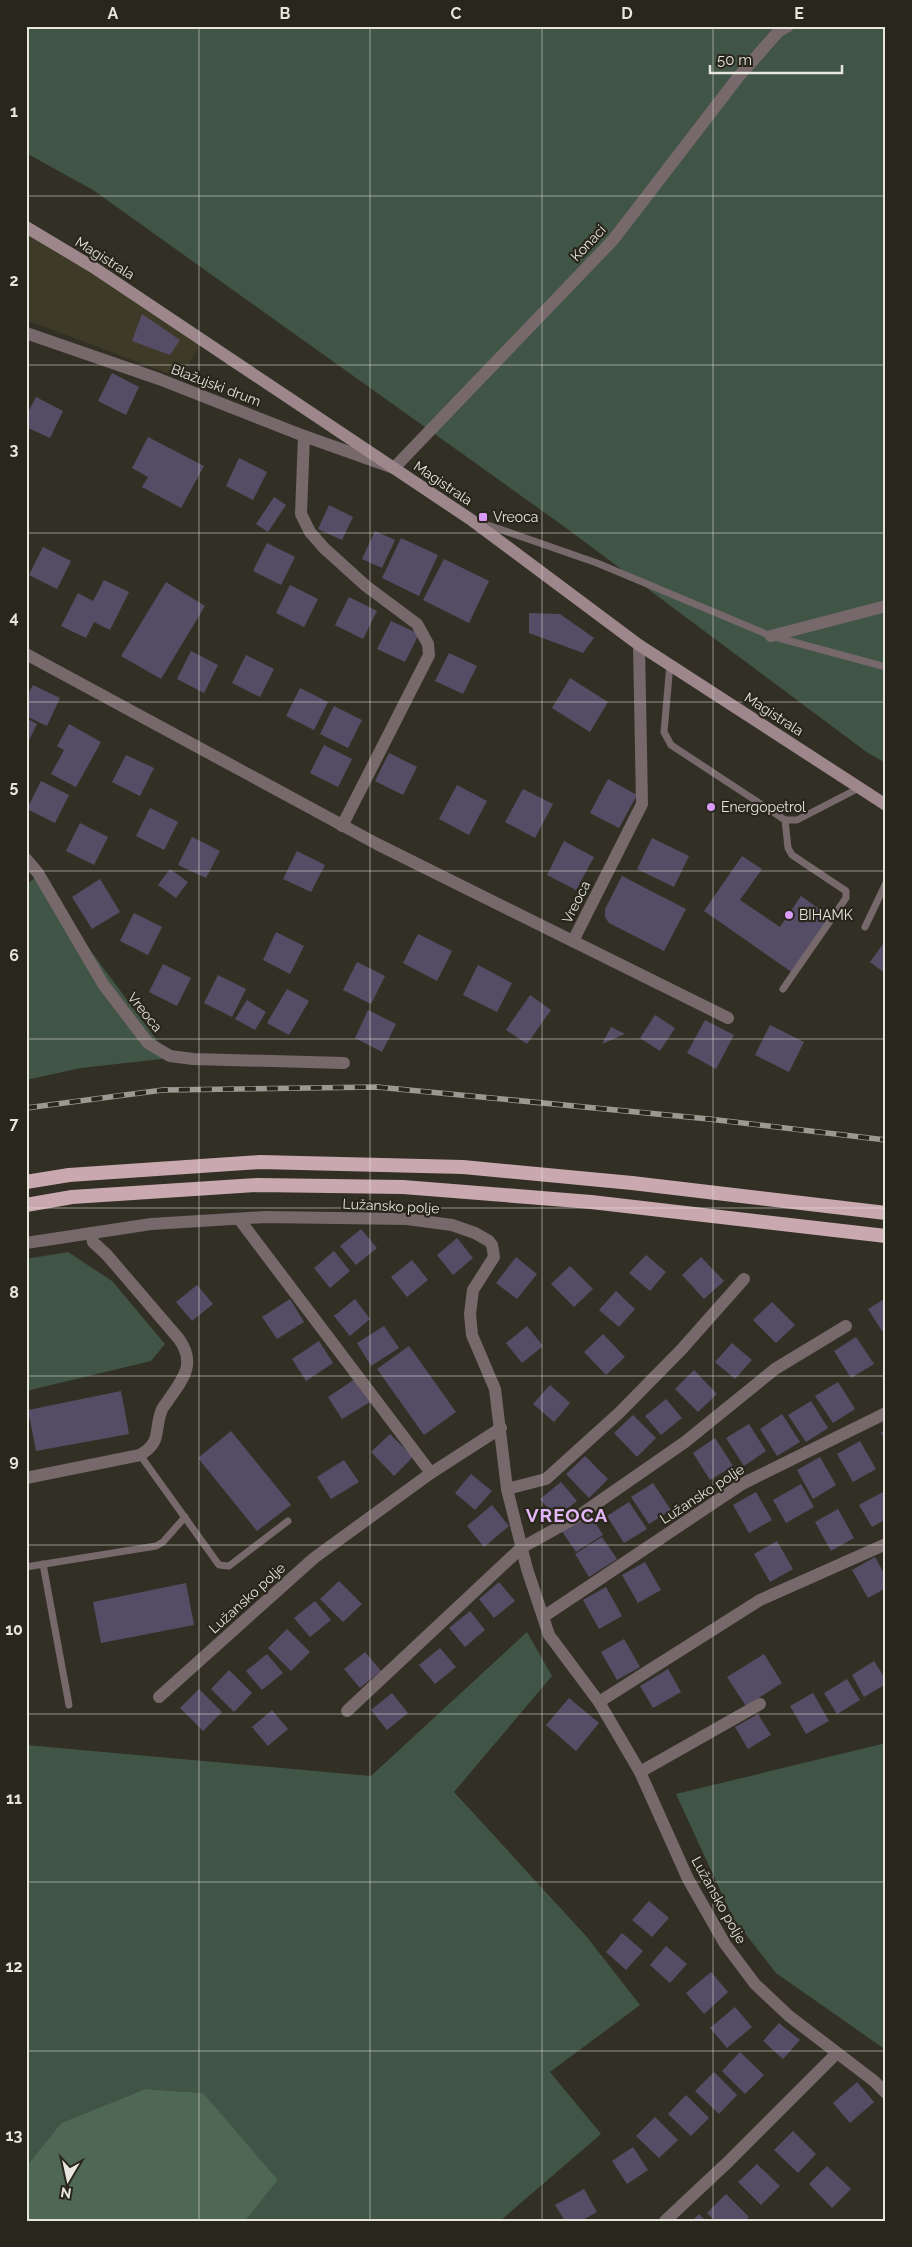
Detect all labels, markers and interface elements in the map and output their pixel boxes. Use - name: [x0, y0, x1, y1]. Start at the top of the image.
- text: A: [108, 4, 119, 23]
- text: B: [280, 4, 291, 23]
- text: C: [451, 4, 462, 23]
- text: D: [621, 4, 633, 23]
- text: E: [794, 4, 804, 23]
- scale bar: [710, 42, 842, 74]
- text: 50 m: [717, 51, 752, 69]
- text: 1: [10, 102, 18, 121]
- street label: Konaci: [567, 222, 609, 264]
- street label: Magistrala: [72, 233, 138, 283]
- text: 2: [9, 271, 19, 290]
- street label: Blažujski drum: [169, 361, 263, 409]
- text: 3: [10, 440, 19, 459]
- street label: Magistrala: [411, 458, 475, 508]
- place label: Vreoca: [493, 509, 538, 525]
- marker: Vreoca: [477, 511, 489, 523]
- text: 4: [9, 608, 19, 627]
- street label: Magistrala: [742, 689, 806, 739]
- text: 5: [10, 777, 19, 796]
- place label: Energopetrol: [721, 799, 806, 815]
- marker: Energopetrol: [705, 801, 717, 813]
- street label: Vreoca: [559, 878, 593, 926]
- place label: BIHAMK: [799, 907, 853, 923]
- marker: BIHAMK: [783, 909, 795, 921]
- text: 6: [9, 946, 19, 965]
- street label: Vreoca: [124, 989, 166, 1035]
- text: 7: [10, 1114, 19, 1133]
- street label: Lužansko polje: [342, 1195, 440, 1217]
- text: 8: [9, 1283, 19, 1302]
- text: 9: [9, 1451, 19, 1470]
- street label: Lužansko polje: [657, 1461, 747, 1527]
- district label: VREOCA: [526, 1504, 608, 1526]
- street label: Lužansko polje: [206, 1560, 288, 1636]
- text: 10: [5, 1620, 23, 1639]
- text: 11: [6, 1789, 22, 1808]
- street label: Lužansko polje: [688, 1854, 750, 1946]
- text: 12: [6, 1957, 22, 1976]
- text: 13: [6, 2126, 22, 2145]
- north arrow: [42, 2154, 92, 2204]
- text: N: [59, 2184, 72, 2202]

